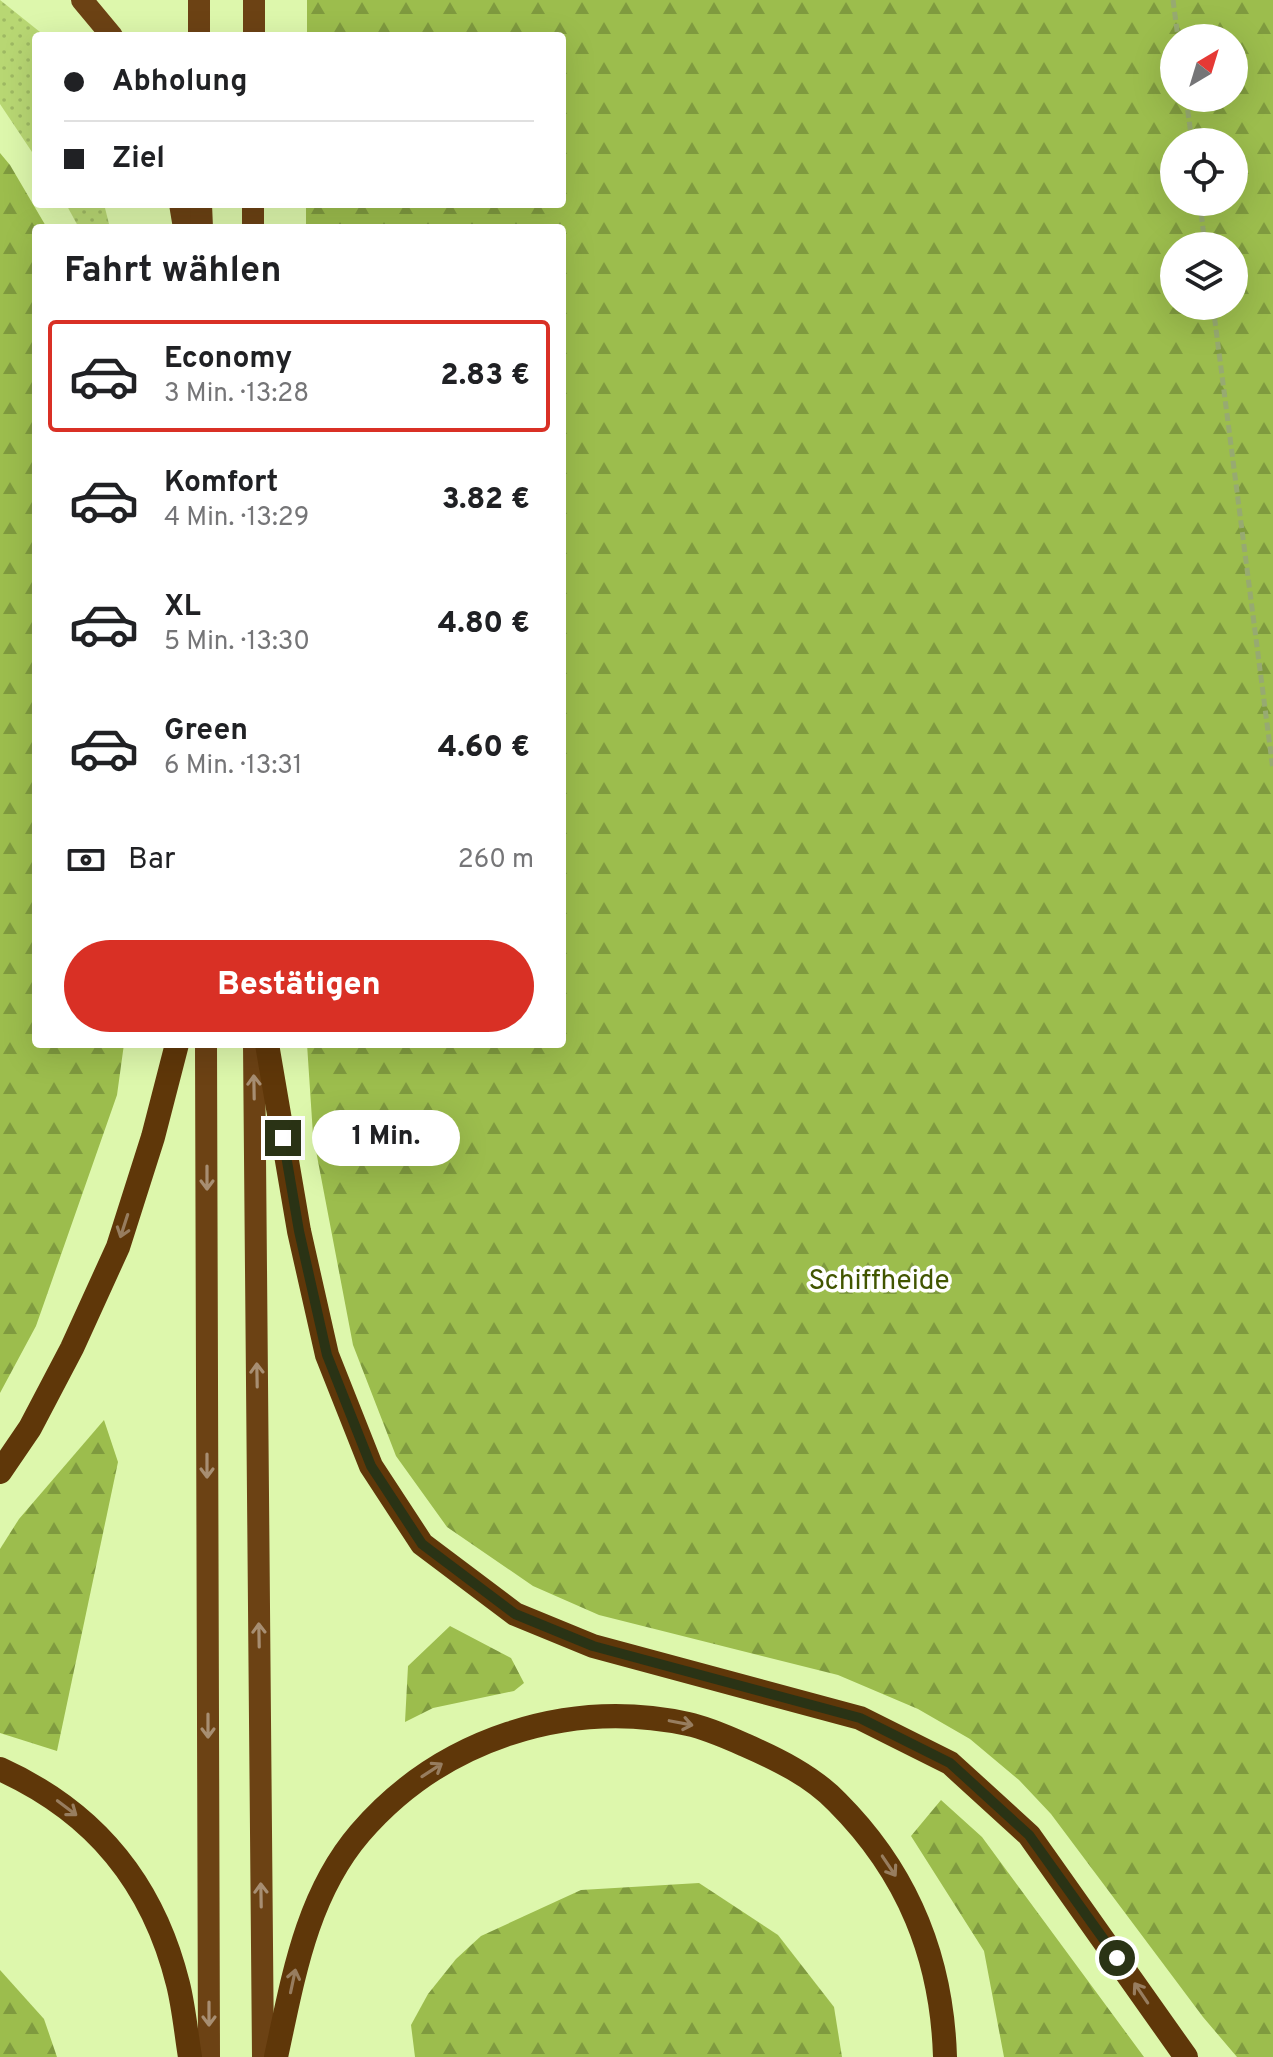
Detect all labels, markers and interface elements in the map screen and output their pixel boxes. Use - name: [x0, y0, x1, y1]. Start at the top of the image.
- north arrow: [1160, 24, 1248, 112]
- map controls: [1160, 24, 1248, 320]
- text: Abholung: [112, 64, 247, 101]
- button: locate: [1160, 128, 1248, 216]
- text: Ziel: [112, 141, 165, 178]
- button: layers: [1160, 232, 1248, 320]
- text: Fahrt wählen: [64, 249, 282, 295]
- icon: car: [68, 340, 140, 412]
- text: Economy: [164, 341, 292, 378]
- text: 2.83 €: [440, 358, 530, 395]
- text: 3 Min. · 13:28: [164, 378, 309, 411]
- icon: car: [68, 464, 140, 536]
- text: Komfort: [164, 465, 278, 502]
- text: 3.82 €: [442, 482, 530, 519]
- text: 4 Min. · 13:29: [164, 502, 309, 535]
- icon: car: [68, 588, 140, 660]
- text: XL: [164, 589, 201, 626]
- text: 4.80 €: [438, 606, 530, 643]
- text: 5 Min. · 13:30: [164, 626, 310, 659]
- icon: car: [68, 712, 140, 784]
- text: Green: [164, 713, 248, 750]
- text: 4.60 €: [438, 730, 530, 767]
- text: 6 Min. · 13:31: [164, 750, 303, 783]
- icon: cash: [64, 838, 108, 882]
- text: Bar: [128, 842, 176, 879]
- text: 260 m: [458, 844, 534, 877]
- button: Bestätigen: [64, 940, 534, 1032]
- one-way arrow: [246, 1074, 262, 1101]
- callout: 1 Min.: [311, 1110, 459, 1166]
- route end: [265, 1120, 301, 1156]
- text: 1 Min.: [352, 1121, 420, 1154]
- one-way arrow: [199, 1164, 215, 1191]
- one-way arrow: [116, 1213, 131, 1239]
- park label: Schiffheide: [808, 1264, 950, 1300]
- one-way arrow: [249, 1362, 265, 1389]
- one-way arrow: [199, 1452, 215, 1479]
- one-way arrow: [251, 1622, 267, 1649]
- one-way arrow: [200, 1712, 216, 1739]
- one-way arrow: [667, 1716, 693, 1731]
- one-way arrow: [421, 1762, 443, 1779]
- one-way arrow: [56, 1800, 77, 1817]
- one-way arrow: [881, 1855, 897, 1877]
- one-way arrow: [253, 1882, 269, 1909]
- route start: [1099, 1940, 1135, 1976]
- one-way arrow: [286, 1969, 301, 1994]
- one-way arrow: [1133, 1983, 1149, 2005]
- one-way arrow: [201, 2000, 217, 2027]

